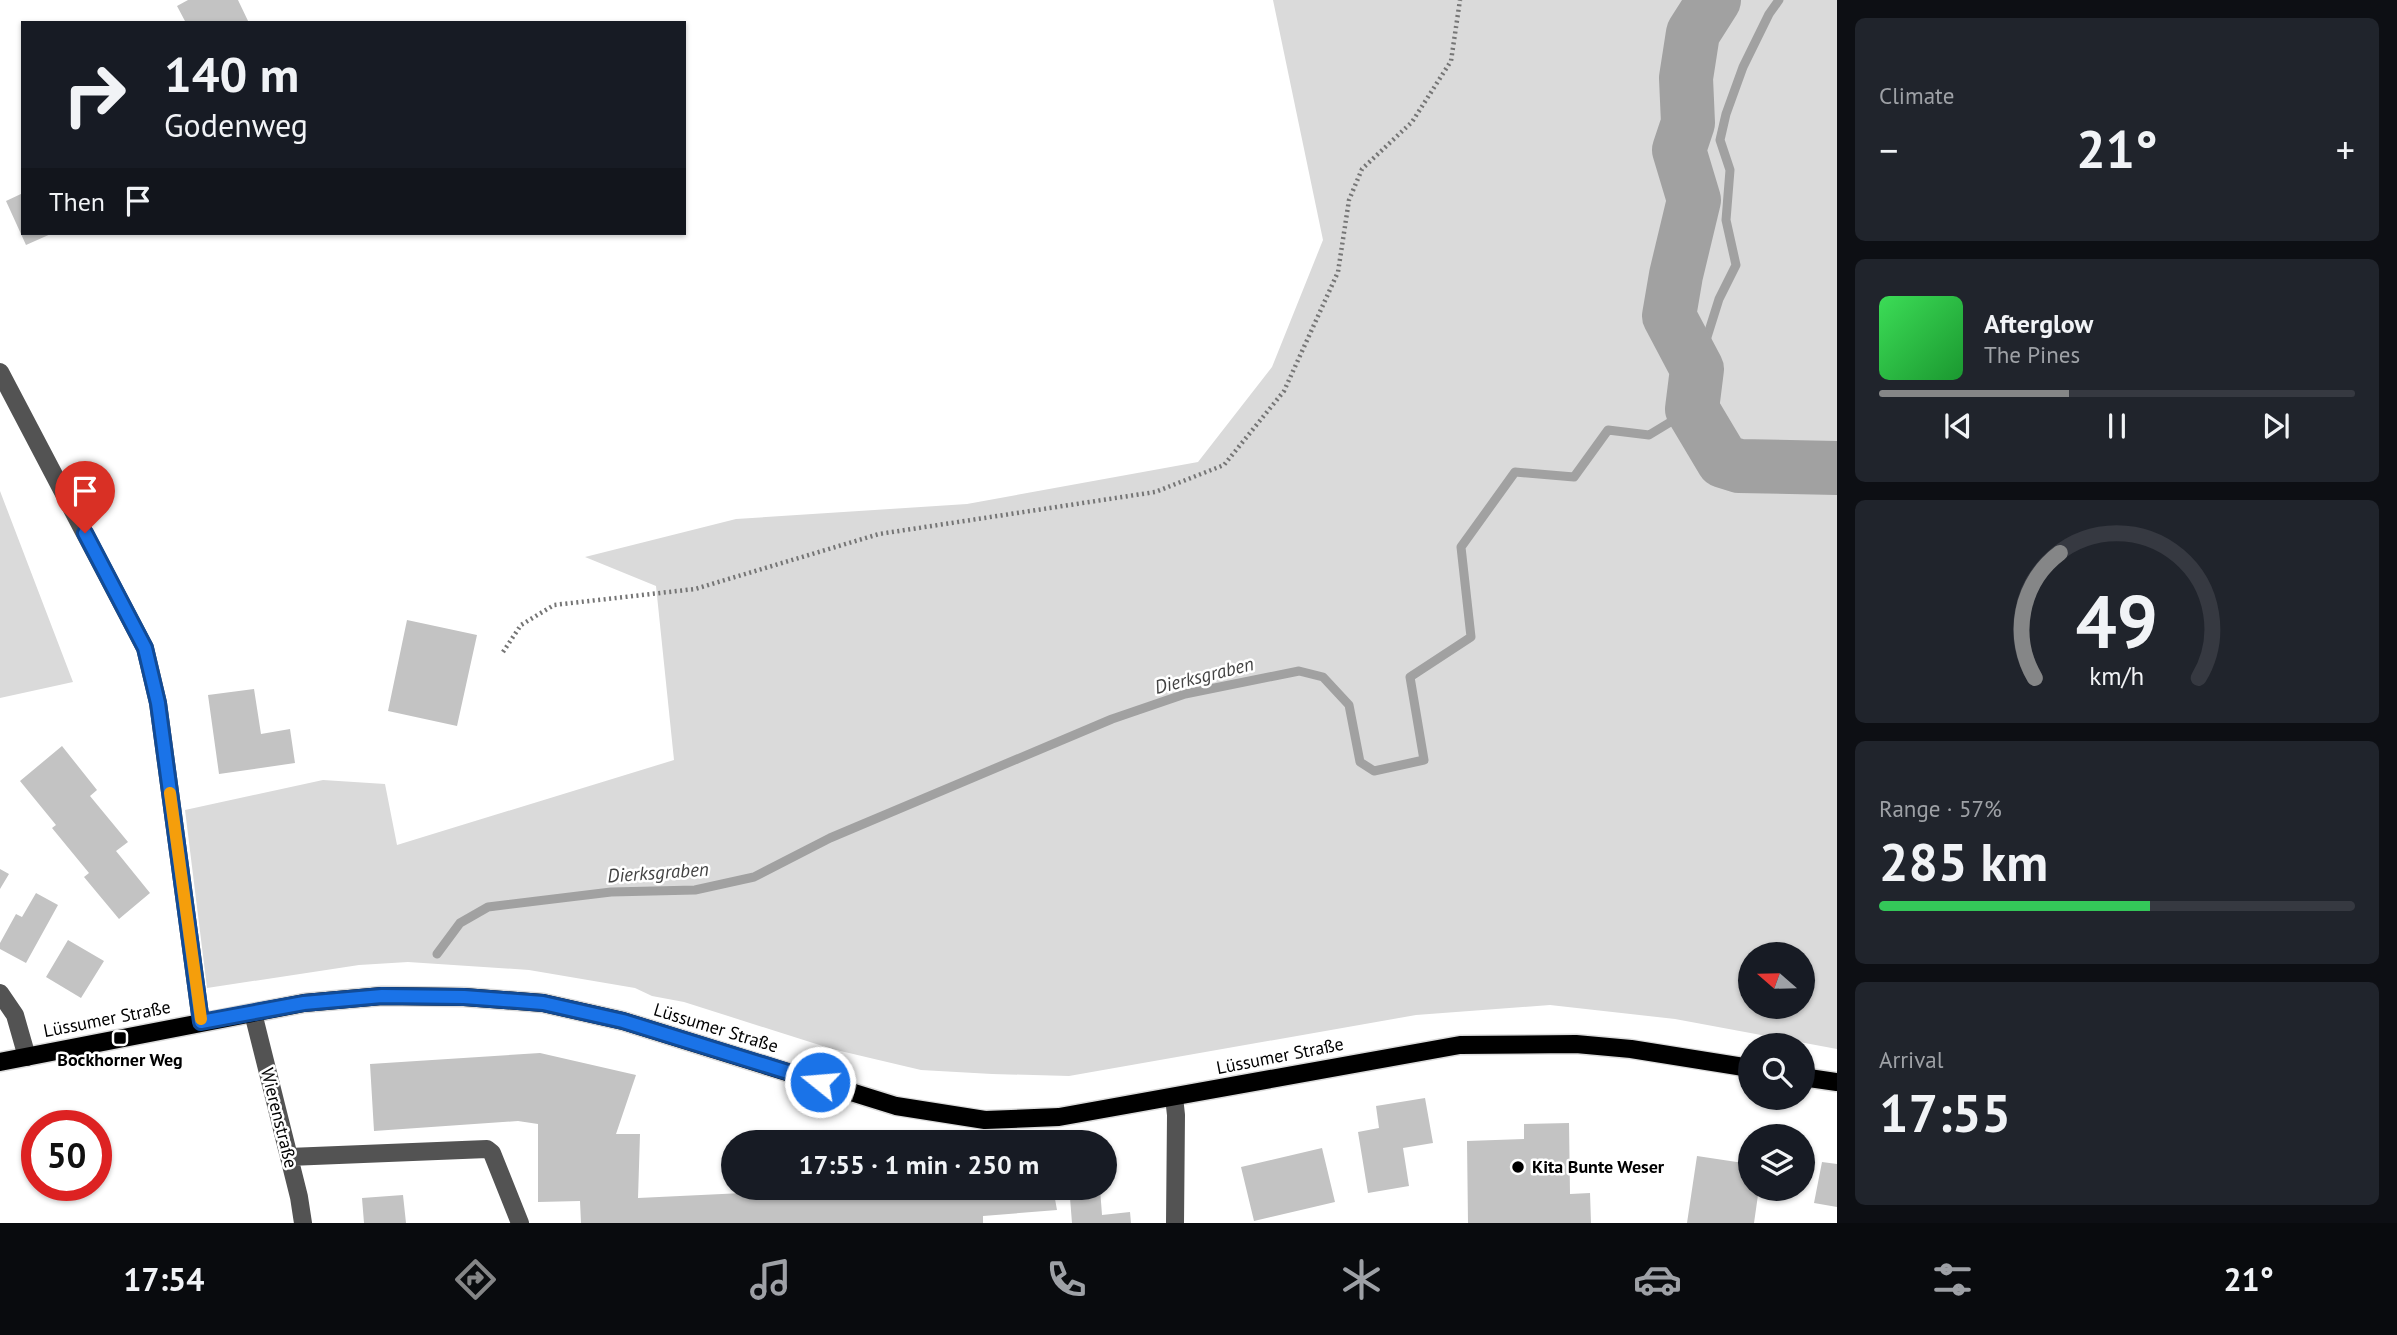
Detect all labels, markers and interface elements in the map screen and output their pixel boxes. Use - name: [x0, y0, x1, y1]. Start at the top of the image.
- text: 140 m: [164, 42, 299, 106]
- icon: right: [49, 49, 140, 140]
- text: Climate: [1879, 81, 1954, 110]
- text: Godenweg: [164, 104, 308, 146]
- text: 21°: [2076, 115, 2158, 182]
- text: −: [1879, 125, 1898, 174]
- text: +: [2336, 125, 2355, 174]
- icon: arrive: [119, 182, 157, 220]
- text: Then: [49, 185, 105, 218]
- text: Afterglow: [1984, 307, 2093, 340]
- text: The Pines: [1984, 340, 2080, 369]
- icon: previous: [1939, 407, 1977, 445]
- icon: pause: [2098, 407, 2136, 445]
- icon: next: [2257, 407, 2295, 445]
- pin: [55, 461, 115, 533]
- icon: arrive: [66, 472, 104, 510]
- text: 49: [2076, 574, 2158, 668]
- water label: Dierksgraben: [1152, 651, 1256, 699]
- text: km/h: [2090, 659, 2144, 691]
- text: Range · 57%: [1879, 794, 2002, 823]
- text: 285 km: [1879, 828, 2048, 895]
- water label: Dierksgraben: [607, 856, 710, 888]
- north arrow: [1738, 942, 1815, 1018]
- map controls: [1738, 942, 1815, 1201]
- street label: Lüssumer Straße: [41, 995, 172, 1042]
- street label: Lüssumer Straße: [651, 998, 781, 1057]
- marker: Bockhorner Weg: [112, 1030, 128, 1046]
- street label: Lüssumer Straße: [1214, 1032, 1345, 1079]
- button: search: [1738, 1033, 1815, 1110]
- position arrow: [783, 1045, 857, 1119]
- text: Arrival: [1879, 1045, 1943, 1074]
- place label: Bockhorner Weg: [57, 1048, 183, 1071]
- street label: Wierenstraße: [256, 1065, 303, 1170]
- text: 17:55: [1879, 1079, 2011, 1146]
- speed limit sign: 50: [21, 1110, 112, 1201]
- button: layers: [1738, 1124, 1815, 1201]
- text: 17:55 · 1 min · 250 m: [799, 1148, 1039, 1181]
- place label: Kita Bunte Weser: [1532, 1155, 1665, 1178]
- marker: Kita Bunte Weser: [1510, 1159, 1526, 1175]
- icon: directions: [451, 1255, 500, 1304]
- icon: music: [746, 1255, 795, 1304]
- icon: phone: [1042, 1255, 1091, 1304]
- icon: climate: [1337, 1255, 1386, 1304]
- icon: car: [1633, 1255, 1682, 1304]
- icon: filters: [1928, 1255, 1977, 1304]
- text: 17:54: [123, 1258, 204, 1300]
- text: 21°: [2223, 1258, 2274, 1300]

